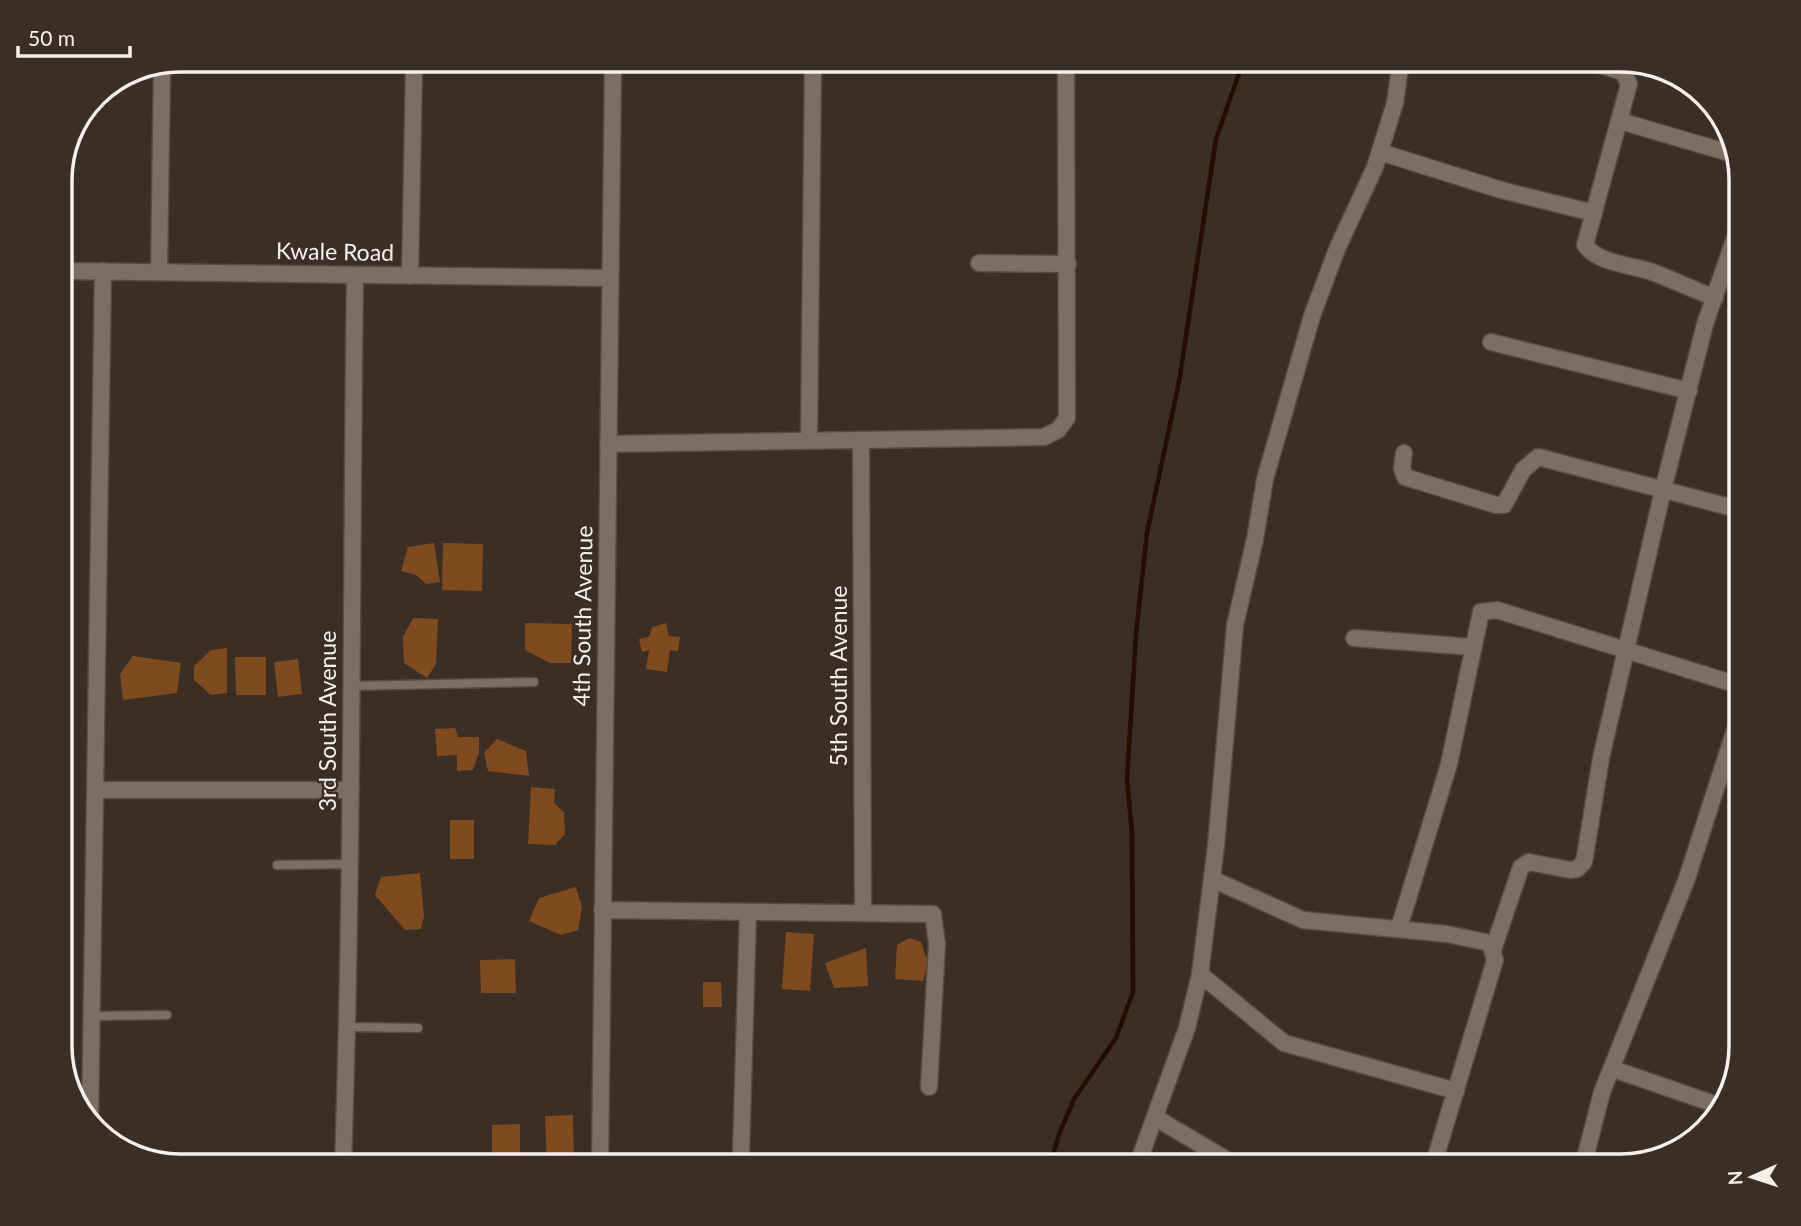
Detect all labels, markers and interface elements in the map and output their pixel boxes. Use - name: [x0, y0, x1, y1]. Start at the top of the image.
- scale bar: [18, 14, 130, 58]
- text: 50 m: [28, 25, 75, 50]
- street label: Kwale Road: [276, 236, 394, 266]
- street label: 4th South Avenue: [566, 525, 598, 707]
- street label: 5th South Avenue: [824, 586, 852, 766]
- street label: 3rd South Avenue: [313, 631, 341, 811]
- north arrow: [1717, 1142, 1787, 1212]
- text: N: [1723, 1170, 1746, 1186]

